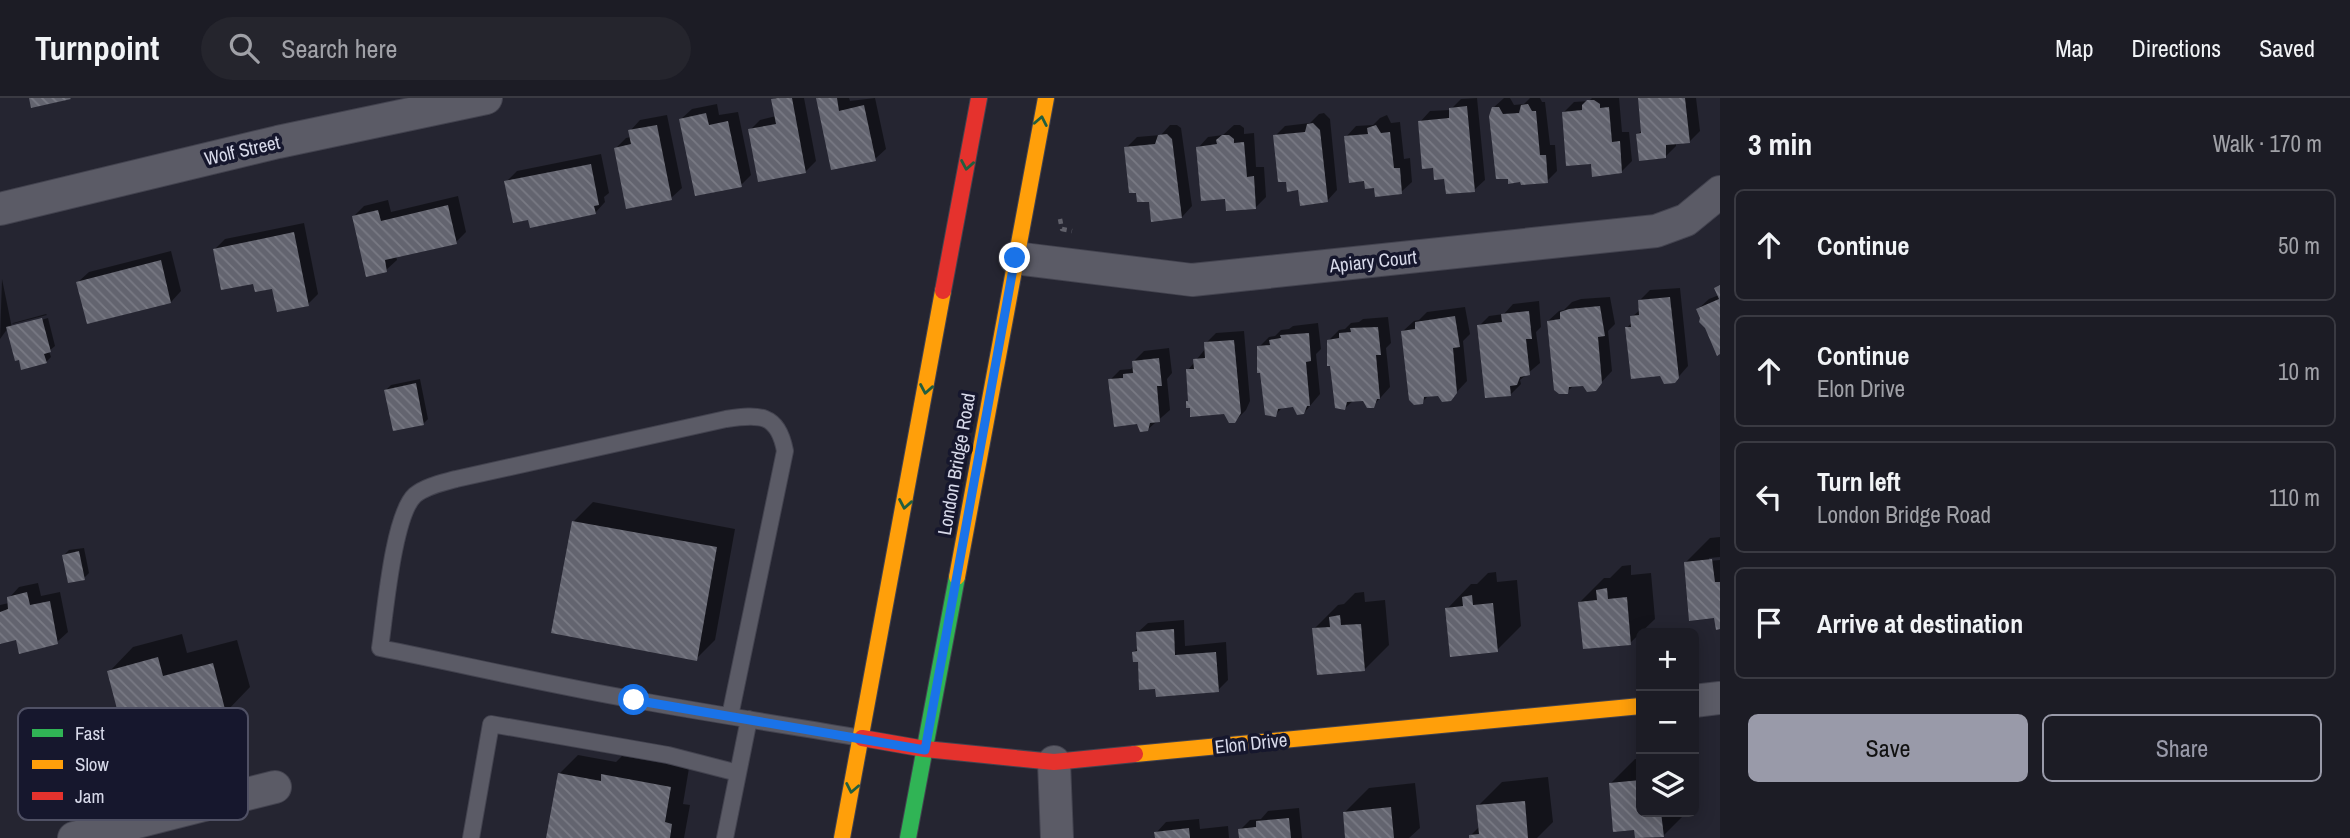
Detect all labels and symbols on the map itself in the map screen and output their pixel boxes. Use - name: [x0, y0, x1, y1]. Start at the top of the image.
- one-way arrow: [1033, 115, 1048, 127]
- street label: Wolf Street: [202, 129, 283, 171]
- one-way arrow: [960, 159, 975, 171]
- route end: [999, 242, 1030, 273]
- street label: Apiary Court: [1327, 243, 1419, 279]
- one-way arrow: [919, 383, 934, 395]
- street label: London Bridge Road: [931, 391, 981, 537]
- one-way arrow: [898, 498, 913, 510]
- route start: [618, 684, 649, 715]
- legend: [18, 708, 248, 820]
- text: Fast: [75, 720, 105, 746]
- street label: Elon Drive: [1213, 726, 1289, 760]
- text: Slow: [75, 751, 110, 777]
- one-way arrow: [845, 782, 860, 794]
- text: Jam: [75, 783, 104, 809]

